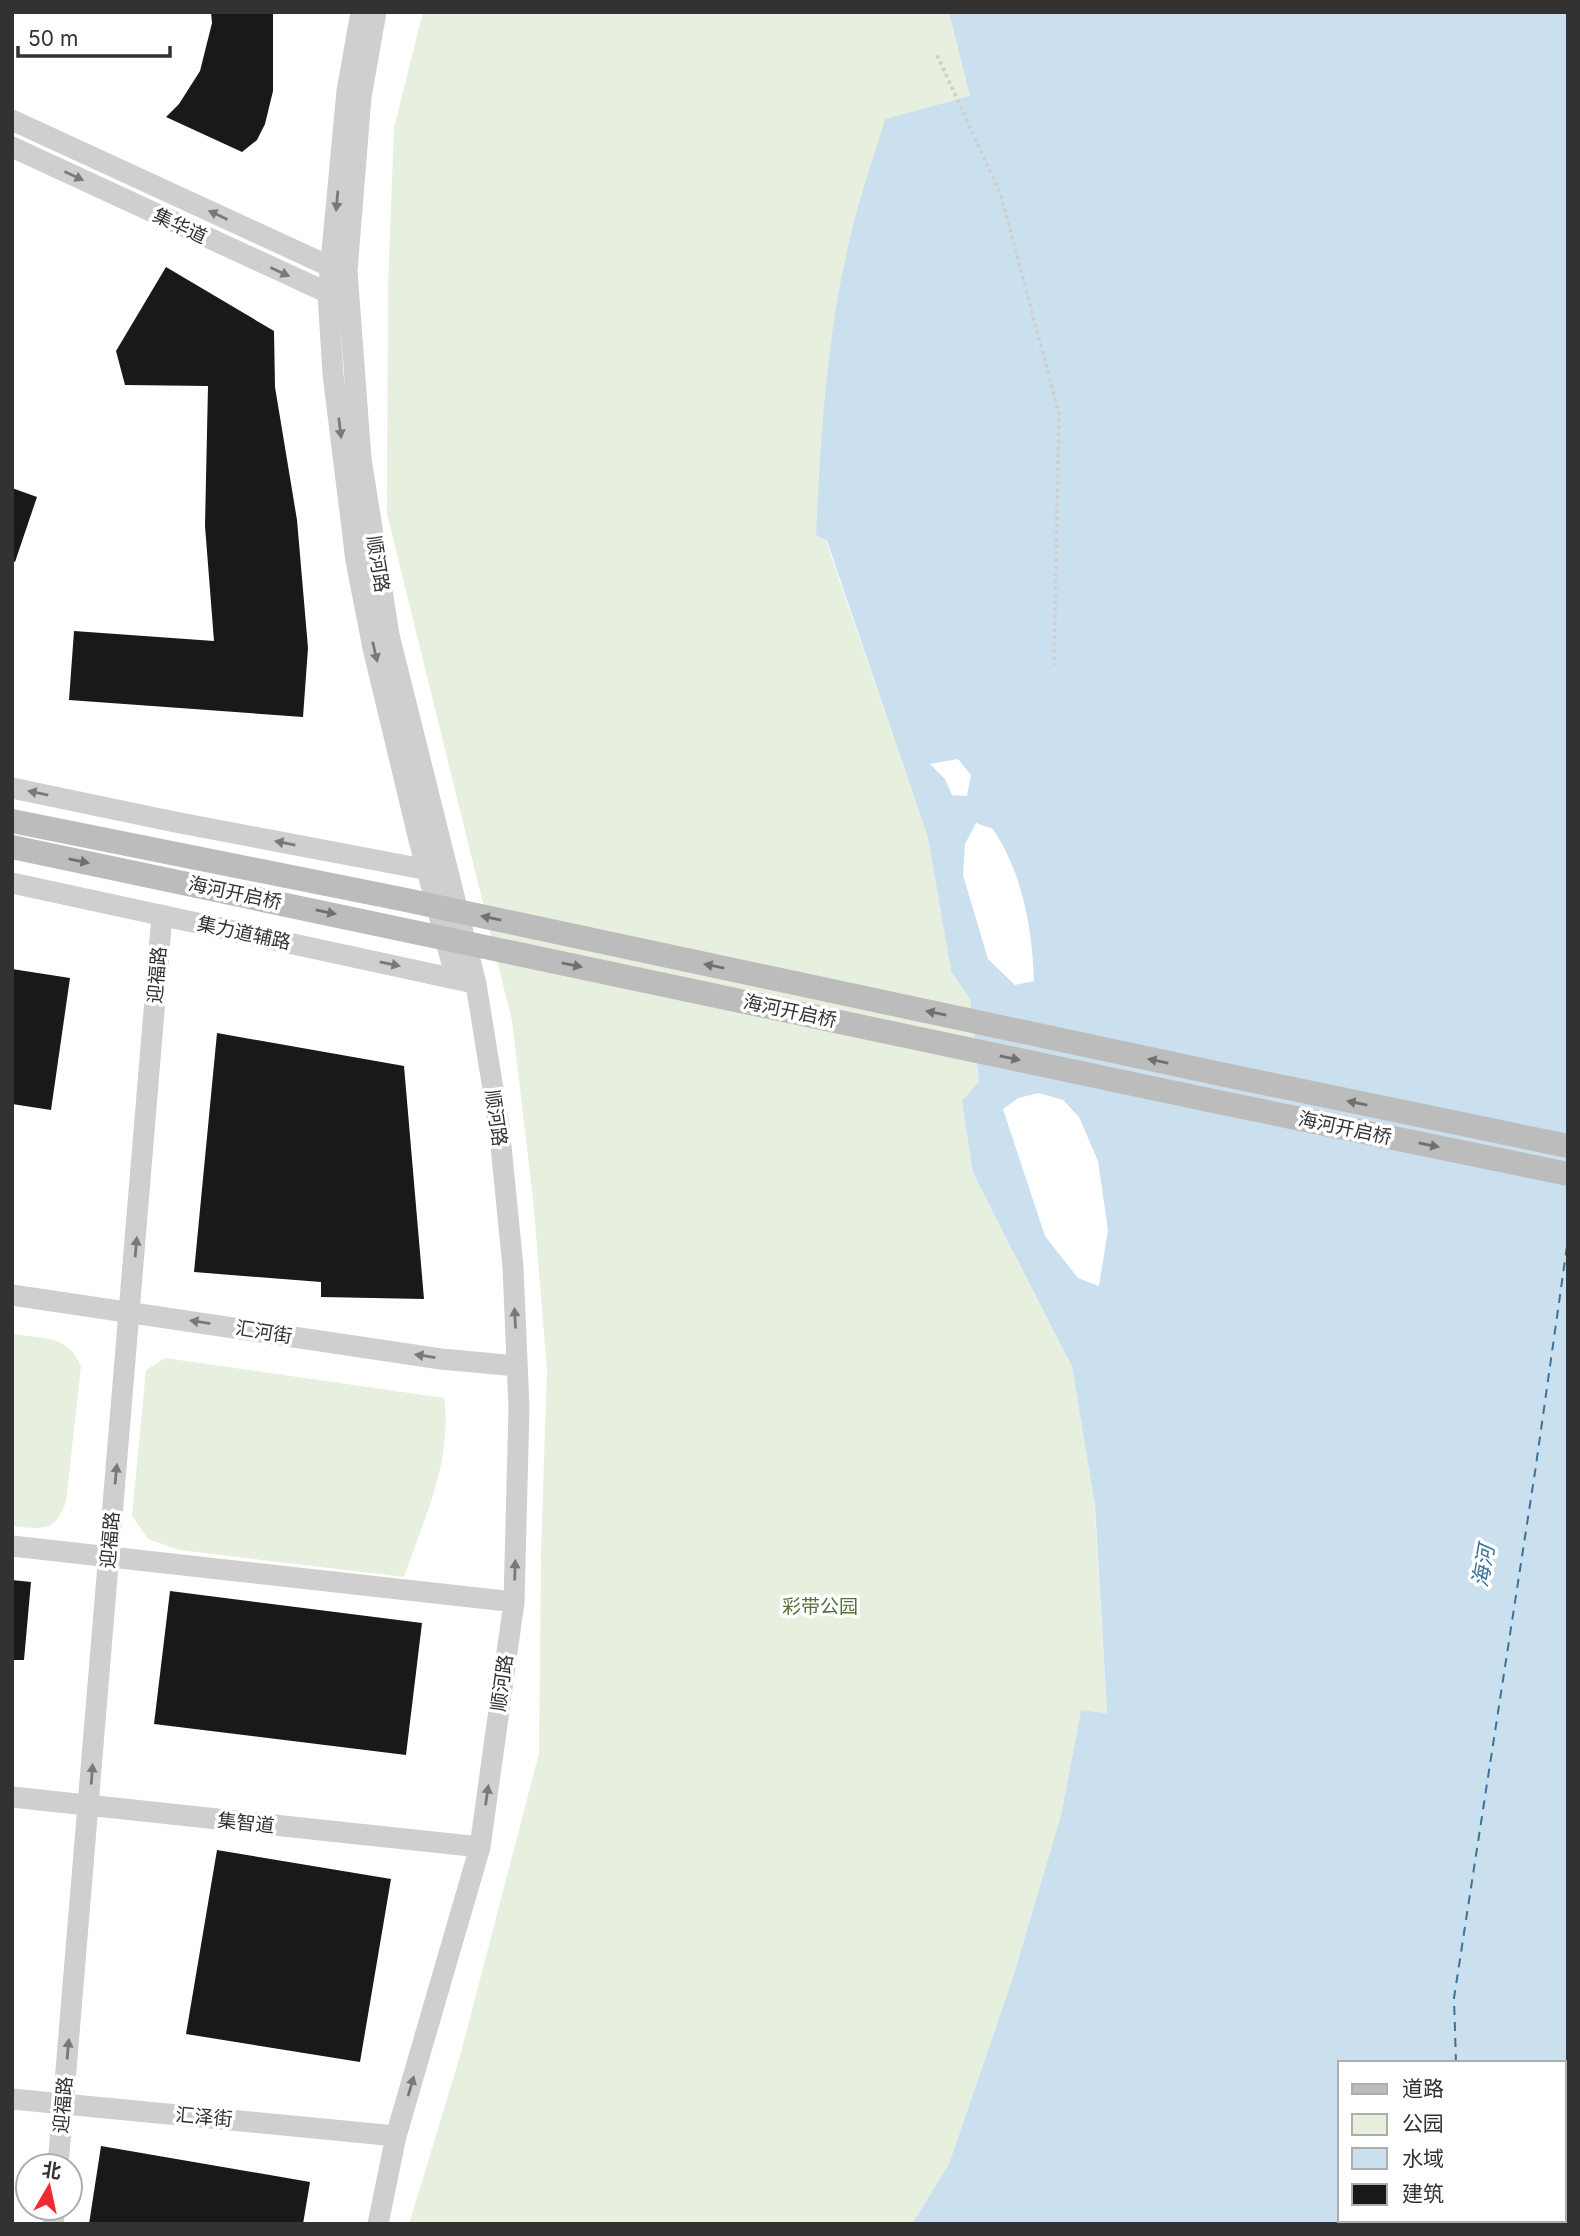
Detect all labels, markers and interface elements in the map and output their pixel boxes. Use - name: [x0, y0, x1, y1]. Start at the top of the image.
- scale bar: [18, 14, 170, 58]
- text: 50 m: [28, 26, 78, 51]
- one-way arrow: [64, 170, 84, 182]
- one-way arrow: [331, 190, 342, 212]
- street label: 集华道: [149, 204, 211, 248]
- one-way arrow: [207, 209, 228, 220]
- one-way arrow: [270, 266, 290, 278]
- one-way arrow: [334, 417, 345, 439]
- street label: 顺河路: [362, 534, 394, 594]
- one-way arrow: [369, 642, 380, 664]
- one-way arrow: [27, 787, 49, 798]
- one-way arrow: [274, 837, 296, 848]
- one-way arrow: [68, 855, 90, 866]
- street label: 海河开启桥: [186, 872, 284, 914]
- one-way arrow: [315, 907, 337, 918]
- street label: 集力道辅路: [195, 912, 293, 954]
- one-way arrow: [480, 913, 502, 924]
- street label: 迎福路: [143, 946, 171, 1004]
- one-way arrow: [379, 959, 401, 970]
- one-way arrow: [561, 959, 583, 970]
- one-way arrow: [702, 960, 724, 971]
- street label: 海河开启桥: [741, 990, 839, 1032]
- one-way arrow: [925, 1008, 947, 1019]
- one-way arrow: [1000, 1053, 1022, 1064]
- one-way arrow: [1147, 1056, 1169, 1067]
- street label: 顺河路: [481, 1088, 511, 1148]
- one-way arrow: [1346, 1097, 1368, 1108]
- street label: 海河开启桥: [1296, 1107, 1394, 1149]
- one-way arrow: [1418, 1140, 1440, 1151]
- one-way arrow: [131, 1236, 142, 1258]
- one-way arrow: [509, 1307, 520, 1329]
- one-way arrow: [189, 1316, 211, 1327]
- street label: 汇河街: [234, 1316, 294, 1348]
- one-way arrow: [414, 1350, 436, 1361]
- one-way arrow: [111, 1462, 122, 1484]
- street label: 迎福路: [96, 1511, 124, 1569]
- water label: 海河: [1467, 1539, 1500, 1589]
- one-way arrow: [509, 1558, 521, 1580]
- park label: 彩带公园: [782, 1595, 858, 1618]
- street label: 顺河路: [487, 1653, 517, 1713]
- one-way arrow: [86, 1762, 97, 1784]
- one-way arrow: [482, 1784, 493, 1806]
- street label: 集智道: [216, 1809, 276, 1837]
- one-way arrow: [63, 2038, 74, 2060]
- legend: [1338, 2061, 1566, 2222]
- one-way arrow: [406, 2075, 416, 2096]
- street label: 迎福路: [49, 2076, 77, 2134]
- text: 道路: [1402, 2076, 1444, 2101]
- street label: 汇泽街: [175, 2103, 233, 2131]
- text: 公园: [1402, 2111, 1444, 2136]
- text: 水域: [1402, 2146, 1444, 2171]
- north arrow: [14, 2152, 84, 2222]
- text: 北: [40, 2158, 63, 2184]
- text: 建筑: [1402, 2181, 1444, 2206]

